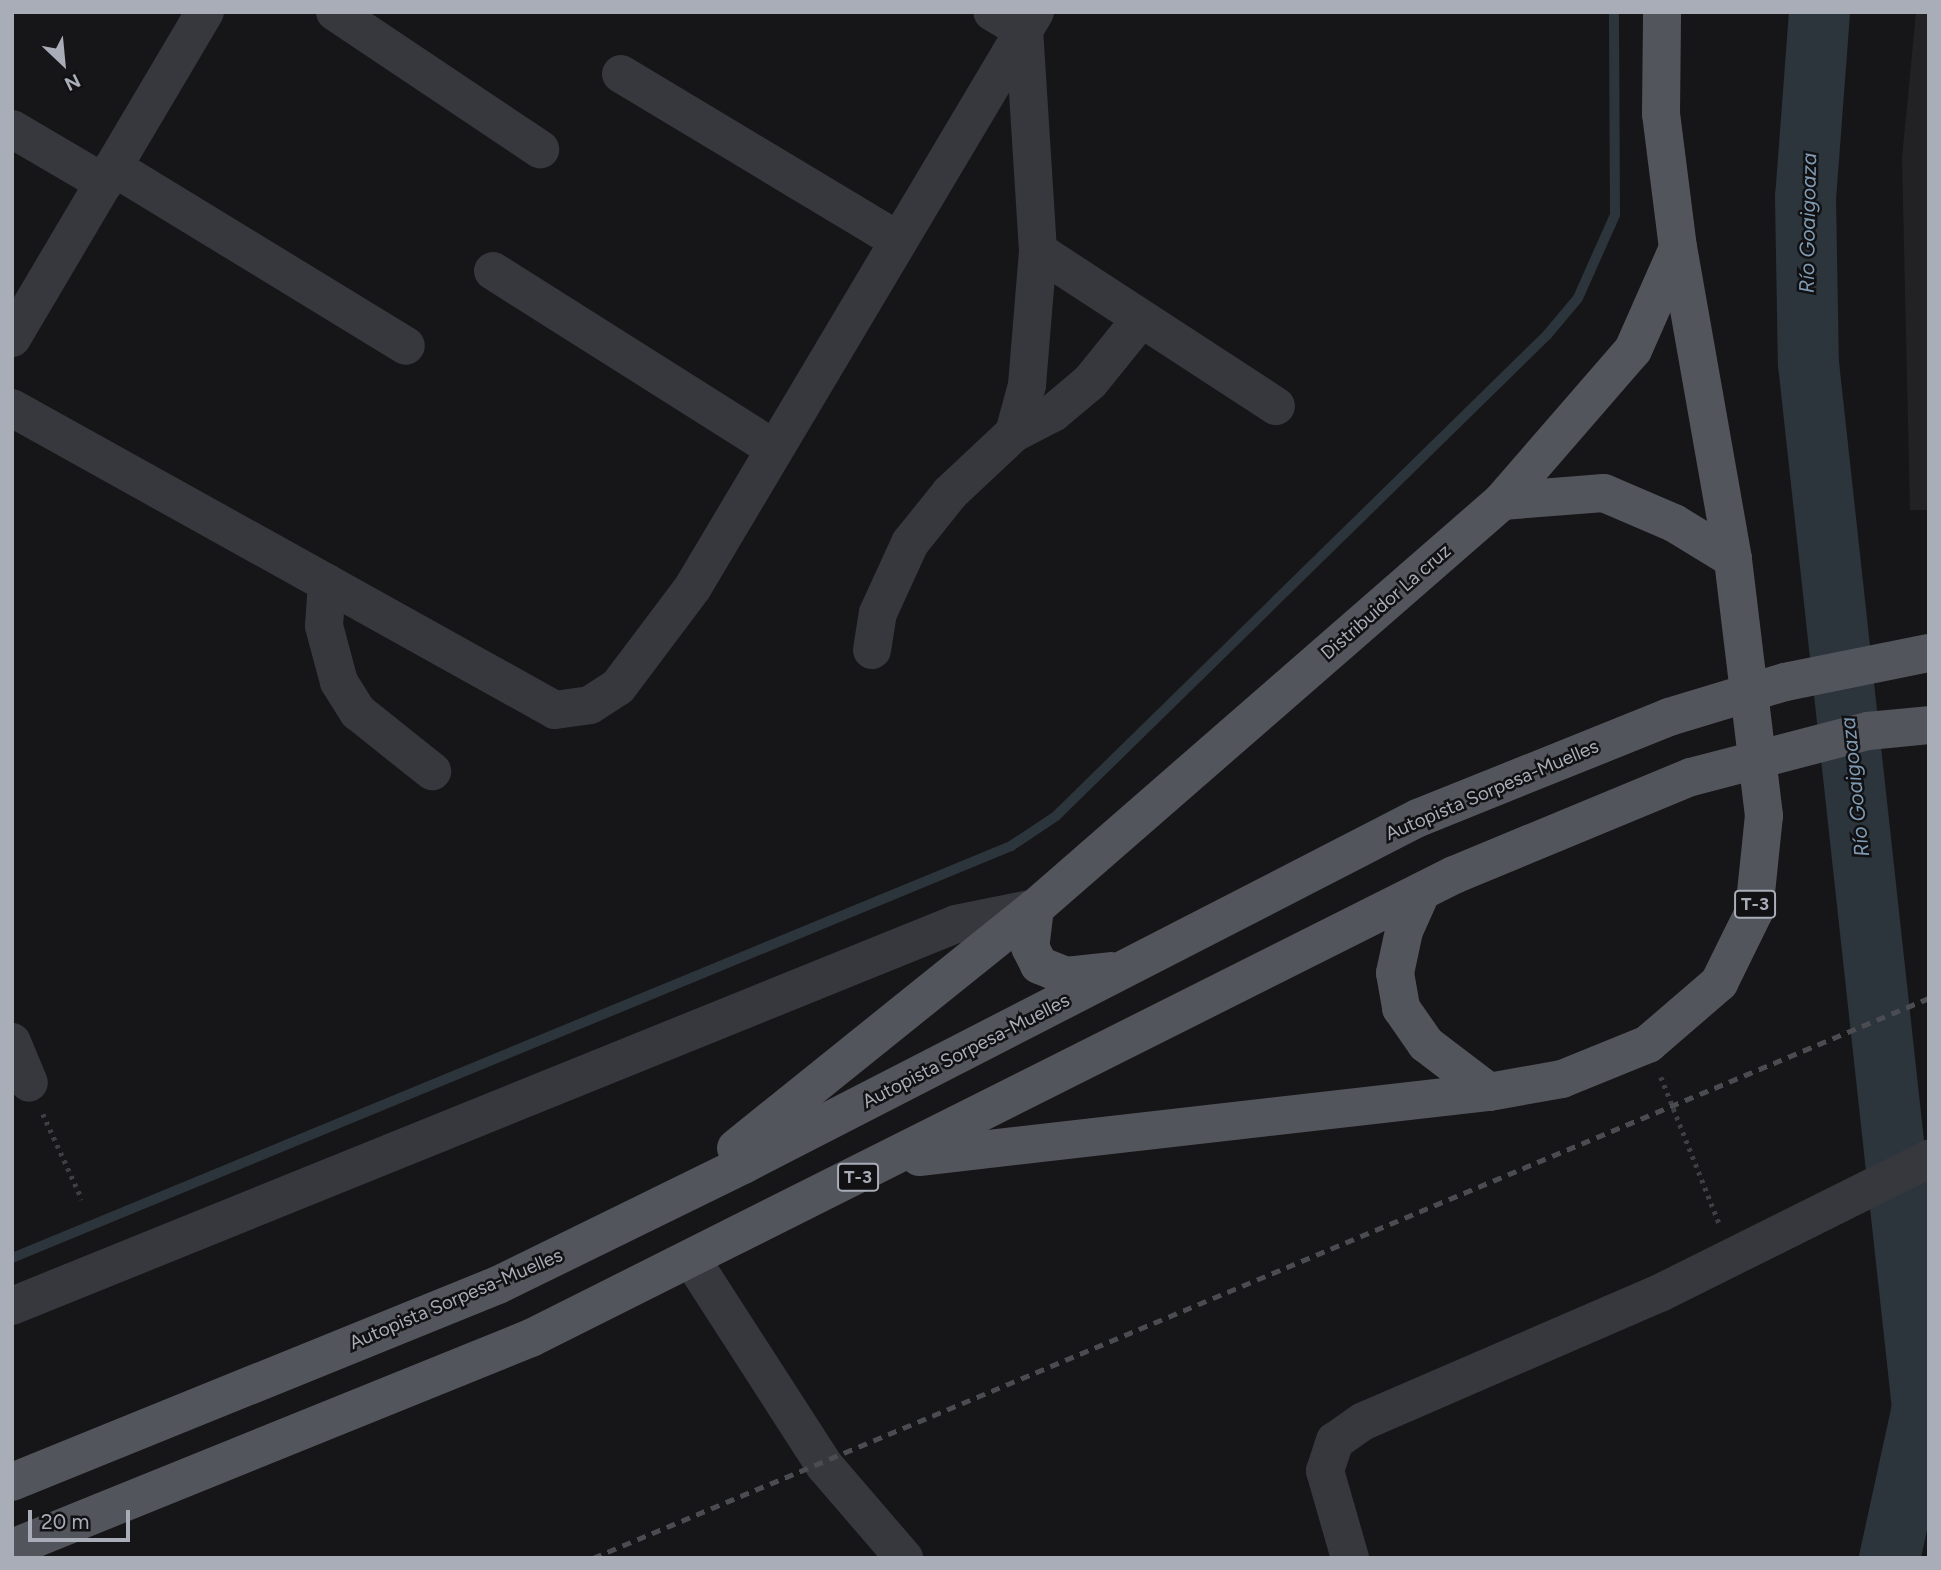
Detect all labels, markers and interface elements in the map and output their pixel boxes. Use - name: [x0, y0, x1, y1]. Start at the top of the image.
- north arrow: [28, 28, 98, 98]
- text: N: [61, 69, 84, 96]
- water label: Río Goaigoaza: [1794, 153, 1822, 293]
- street label: Distribuidor La cruz: [1316, 539, 1456, 665]
- water label: Río Goaigoaza: [1835, 716, 1875, 858]
- street label: Autopista Sorpesa-Muelles: [1382, 735, 1602, 845]
- road number: T-3: [1734, 890, 1776, 918]
- street label: Autopista Sorpesa-Muelles: [859, 989, 1073, 1113]
- road number: T-3: [837, 1162, 879, 1192]
- street label: Autopista Sorpesa-Muelles: [346, 1244, 566, 1354]
- scale bar: [32, 1496, 133, 1540]
- text: 20 m: [41, 1509, 89, 1534]

